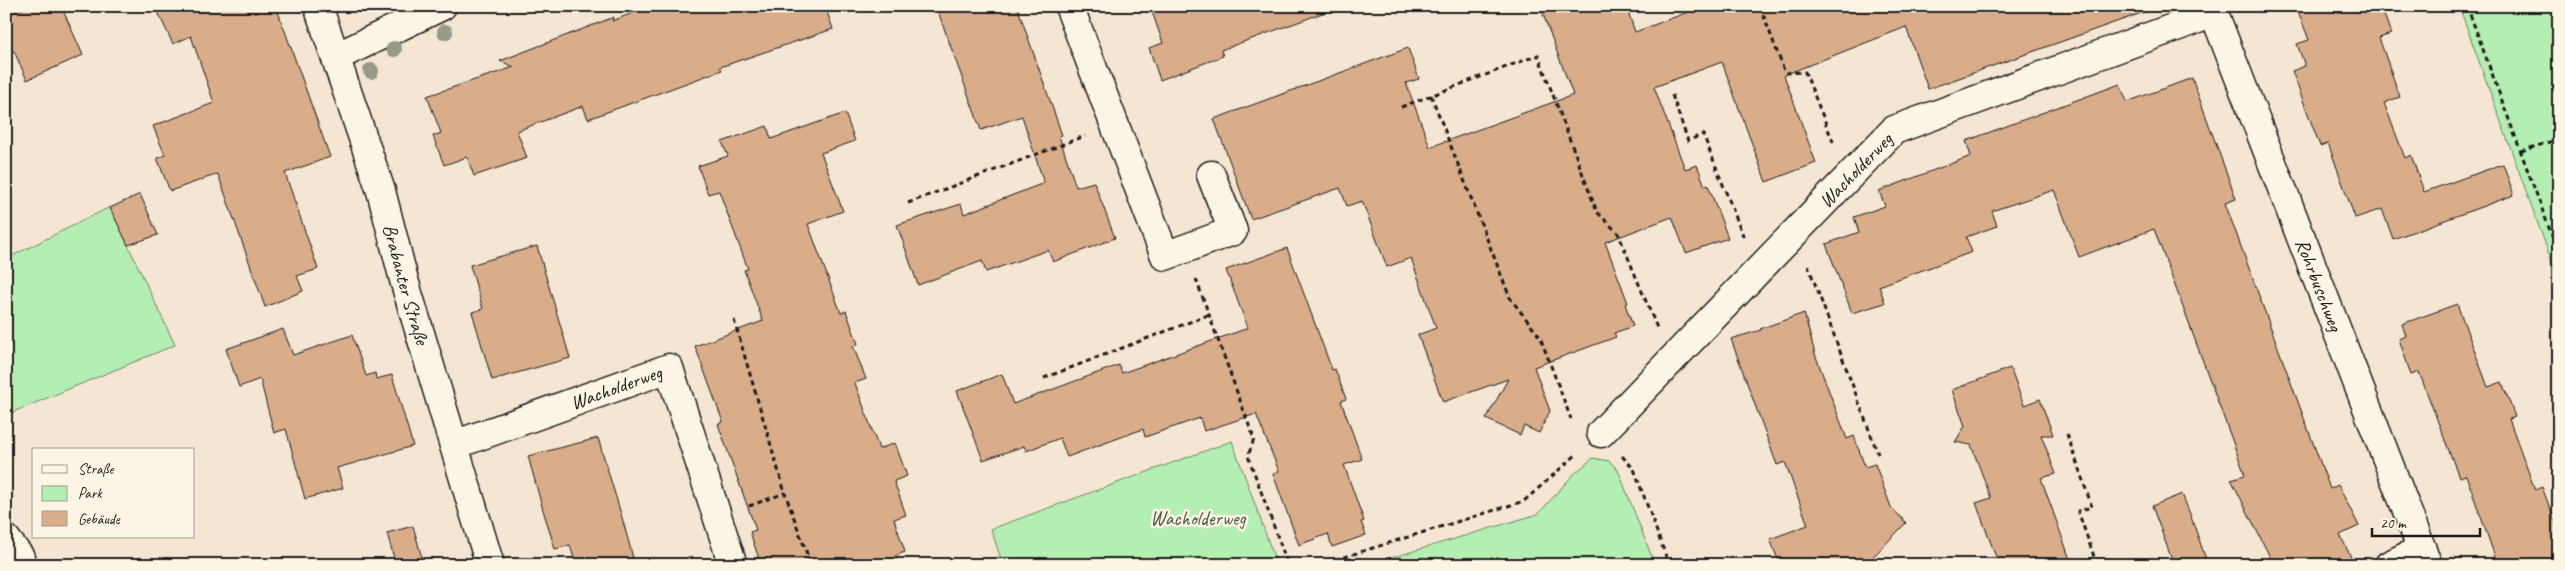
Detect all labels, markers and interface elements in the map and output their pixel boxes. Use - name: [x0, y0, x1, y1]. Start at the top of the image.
- street label: Wacholderweg: [1814, 127, 1899, 213]
- street label: Brabanter Straße: [377, 222, 435, 349]
- street label: Rohrbuschweg: [2290, 235, 2349, 336]
- street label: Wacholderweg: [567, 359, 666, 415]
- legend: [32, 448, 195, 538]
- text: Straße: [78, 460, 114, 479]
- text: Park: [78, 484, 103, 503]
- park label: Wacholderweg: [1150, 506, 1247, 531]
- scale bar: [2372, 506, 2480, 538]
- text: Gebäude: [78, 510, 121, 529]
- text: 20 m: [2380, 514, 2407, 533]

